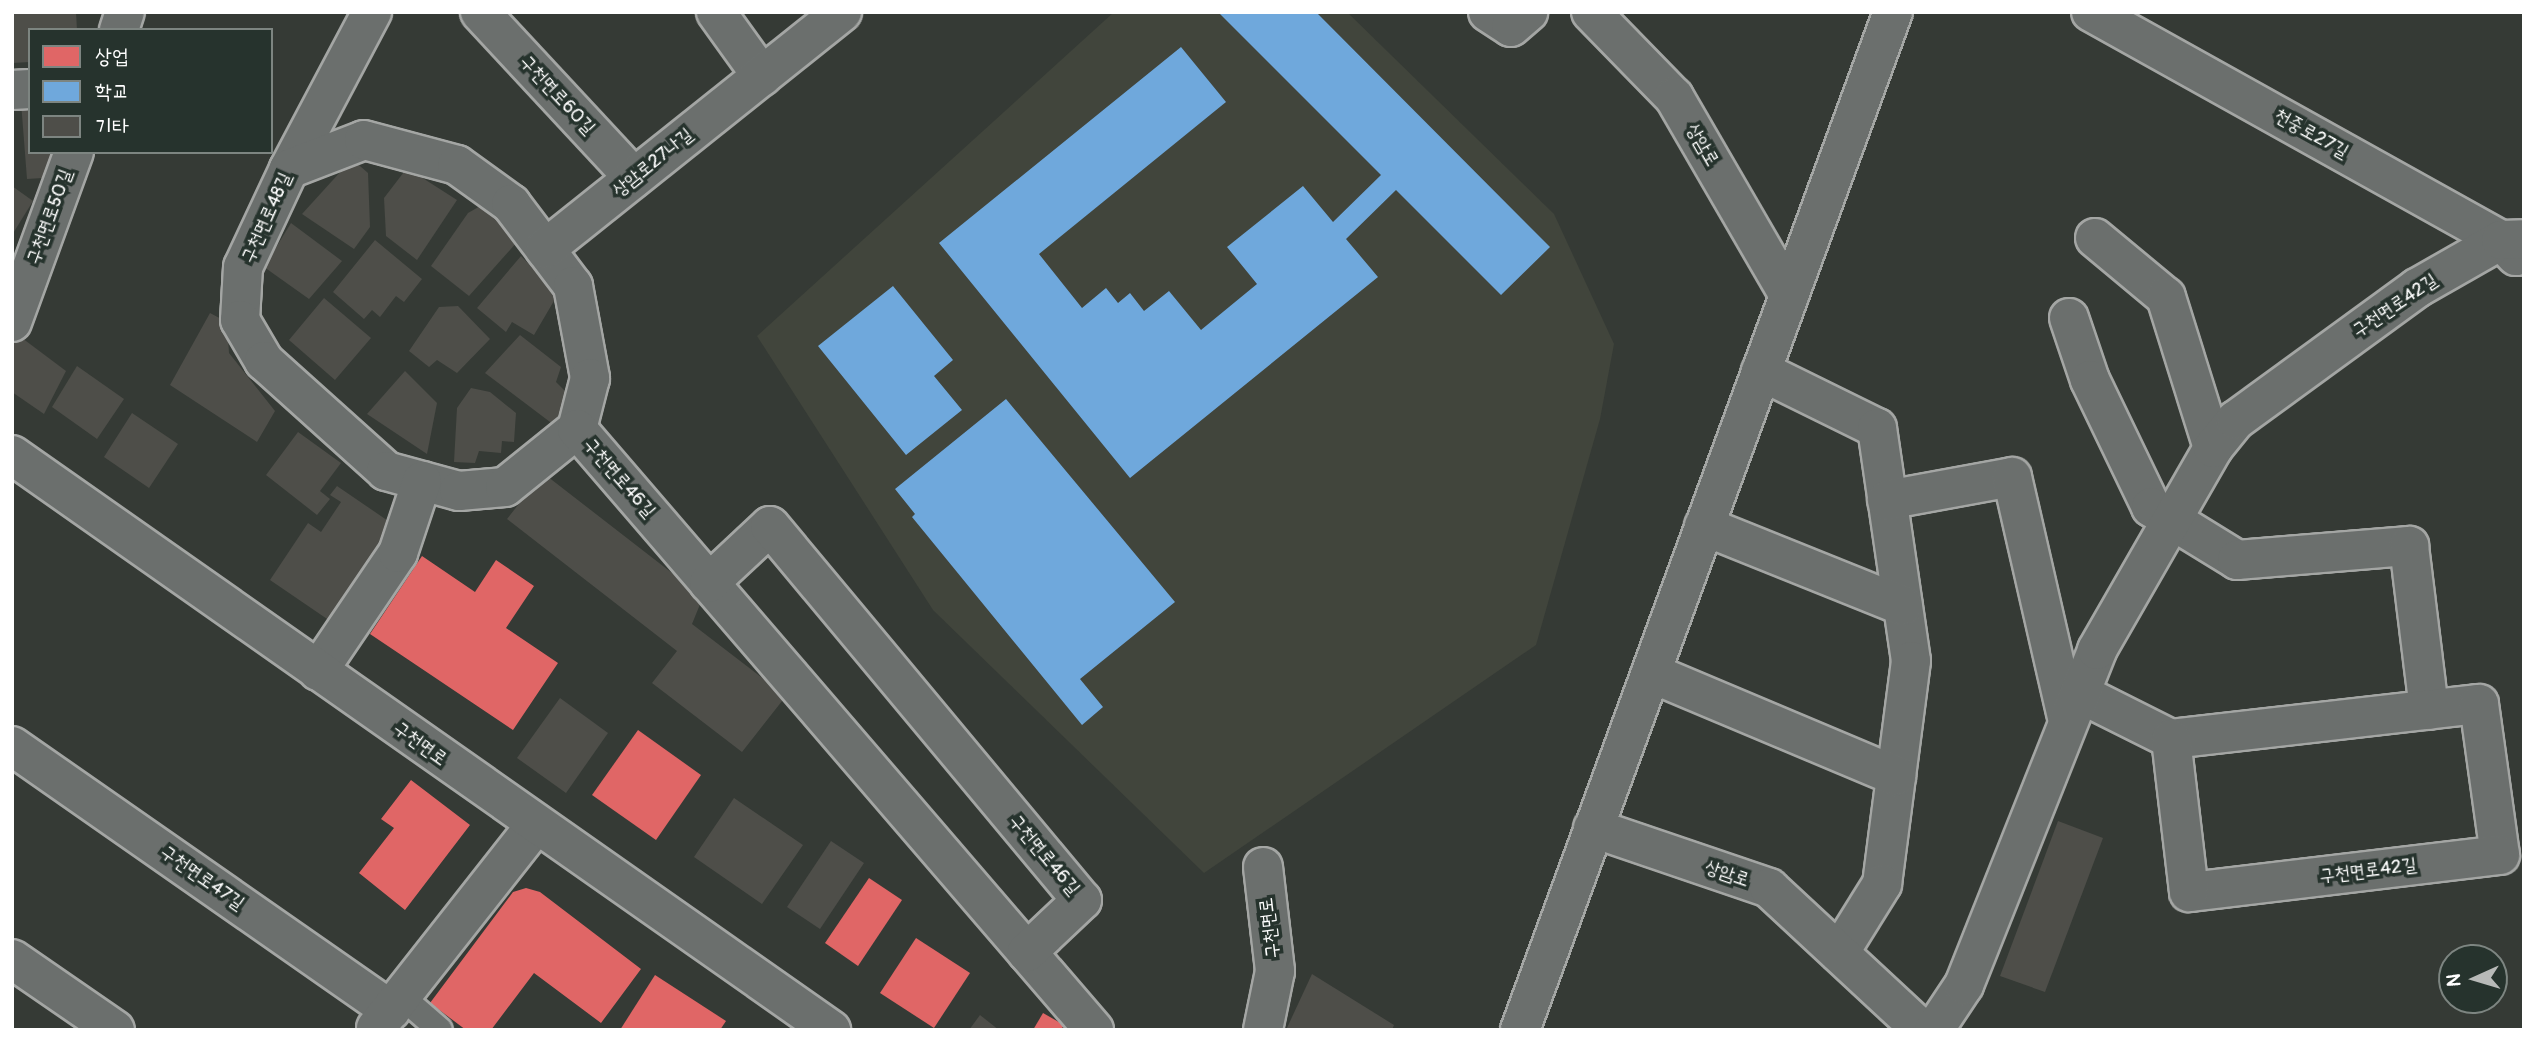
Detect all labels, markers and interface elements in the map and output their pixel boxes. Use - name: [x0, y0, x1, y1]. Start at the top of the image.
- legend: [28, 28, 273, 154]
- text: 상업: [95, 43, 129, 70]
- street label: 구천면로60길: [514, 50, 600, 140]
- text: 학교: [95, 78, 129, 105]
- street label: 천중로27길: [2270, 104, 2352, 164]
- text: 기타: [95, 113, 129, 140]
- street label: 상암로: [1681, 119, 1723, 171]
- street label: 상암로27나길: [608, 124, 698, 202]
- street label: 구천면로50길: [22, 166, 78, 268]
- street label: 구천면로48길: [237, 169, 297, 267]
- street label: 구천면로42길: [2348, 269, 2442, 343]
- street label: 구천면로46길: [578, 433, 660, 523]
- street label: 구천면로: [389, 717, 451, 771]
- street label: 구천면로46길: [1004, 810, 1084, 900]
- street label: 구천면로47길: [156, 841, 248, 915]
- street label: 구천면로42길: [2318, 854, 2418, 888]
- street label: 상암로: [1702, 856, 1752, 892]
- street label: 구천면로: [1255, 896, 1285, 960]
- north arrow: [2438, 944, 2508, 1014]
- text: N: [2442, 973, 2466, 988]

